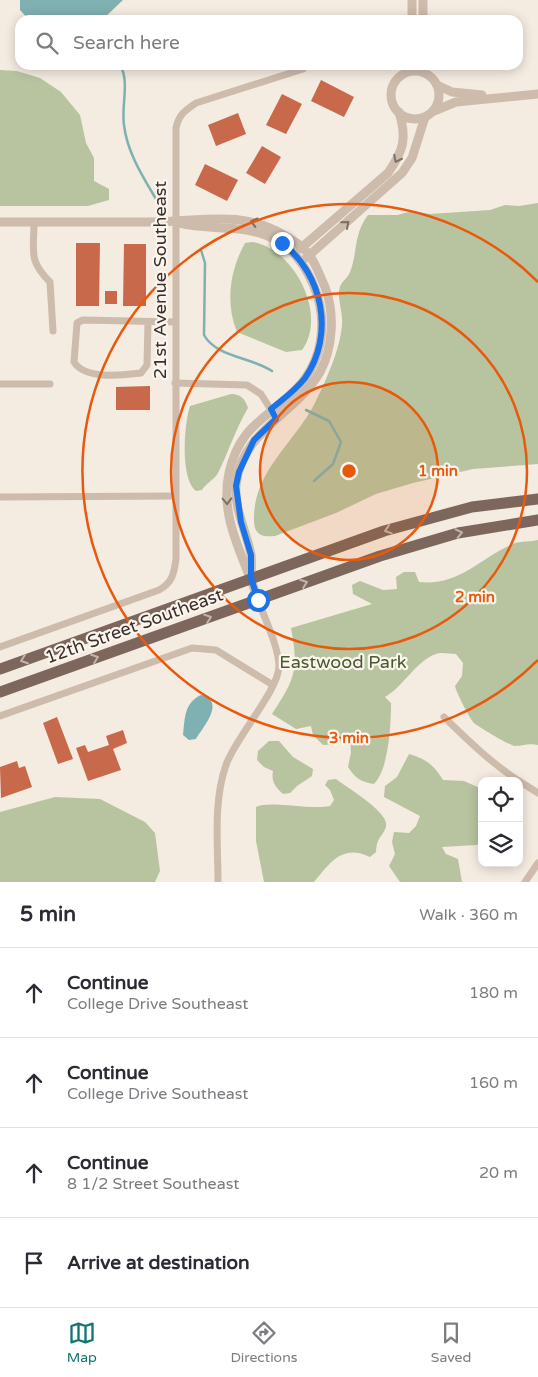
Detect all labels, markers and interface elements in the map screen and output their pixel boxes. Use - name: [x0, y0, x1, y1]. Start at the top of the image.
- search box: [15, 15, 523, 70]
- icon: search: [33, 29, 61, 57]
- text: Search here: [73, 32, 180, 54]
- one-way arrow: [393, 153, 403, 162]
- street label: 21st Avenue Southeast: [149, 181, 171, 379]
- one-way arrow: [249, 217, 258, 228]
- one-way arrow: [340, 221, 349, 230]
- route end: [271, 232, 294, 255]
- centre of rings: [340, 462, 358, 480]
- text: 1 min: [418, 462, 458, 480]
- one-way arrow: [222, 497, 232, 505]
- one-way arrow: [384, 524, 393, 534]
- one-way arrow: [454, 528, 463, 539]
- one-way arrow: [299, 579, 308, 589]
- street label: 12th Street Southeast: [42, 584, 226, 668]
- text: 2 min: [455, 588, 495, 606]
- route start: [247, 589, 270, 612]
- one-way arrow: [204, 613, 212, 623]
- park label: Eastwood Park: [279, 651, 407, 673]
- one-way arrow: [21, 654, 29, 664]
- one-way arrow: [90, 654, 99, 664]
- text: 3 min: [329, 729, 369, 747]
- map controls: [478, 777, 523, 867]
- button: locate: [478, 777, 523, 822]
- button: layers: [478, 822, 523, 867]
- text: 5 min: [20, 902, 76, 927]
- text: Walk · 360 m: [419, 905, 518, 925]
- text: Continue: [67, 972, 149, 994]
- icon: ahead: [20, 979, 48, 1007]
- text: 180 m: [469, 983, 518, 1003]
- text: College Drive Southeast: [67, 994, 248, 1014]
- text: Continue: [67, 1062, 149, 1084]
- icon: ahead: [20, 1069, 48, 1097]
- text: 160 m: [469, 1073, 518, 1093]
- text: College Drive Southeast: [67, 1084, 248, 1104]
- text: Continue: [67, 1152, 149, 1174]
- icon: ahead: [20, 1159, 48, 1187]
- text: 20 m: [479, 1163, 518, 1183]
- text: 8 1/2 Street Southeast: [67, 1174, 239, 1194]
- icon: arrive: [20, 1249, 48, 1277]
- text: Arrive at destination: [67, 1252, 250, 1274]
- tab: Map: [67, 1319, 97, 1366]
- tab: Directions: [230, 1319, 297, 1366]
- tab: Saved: [431, 1319, 471, 1366]

